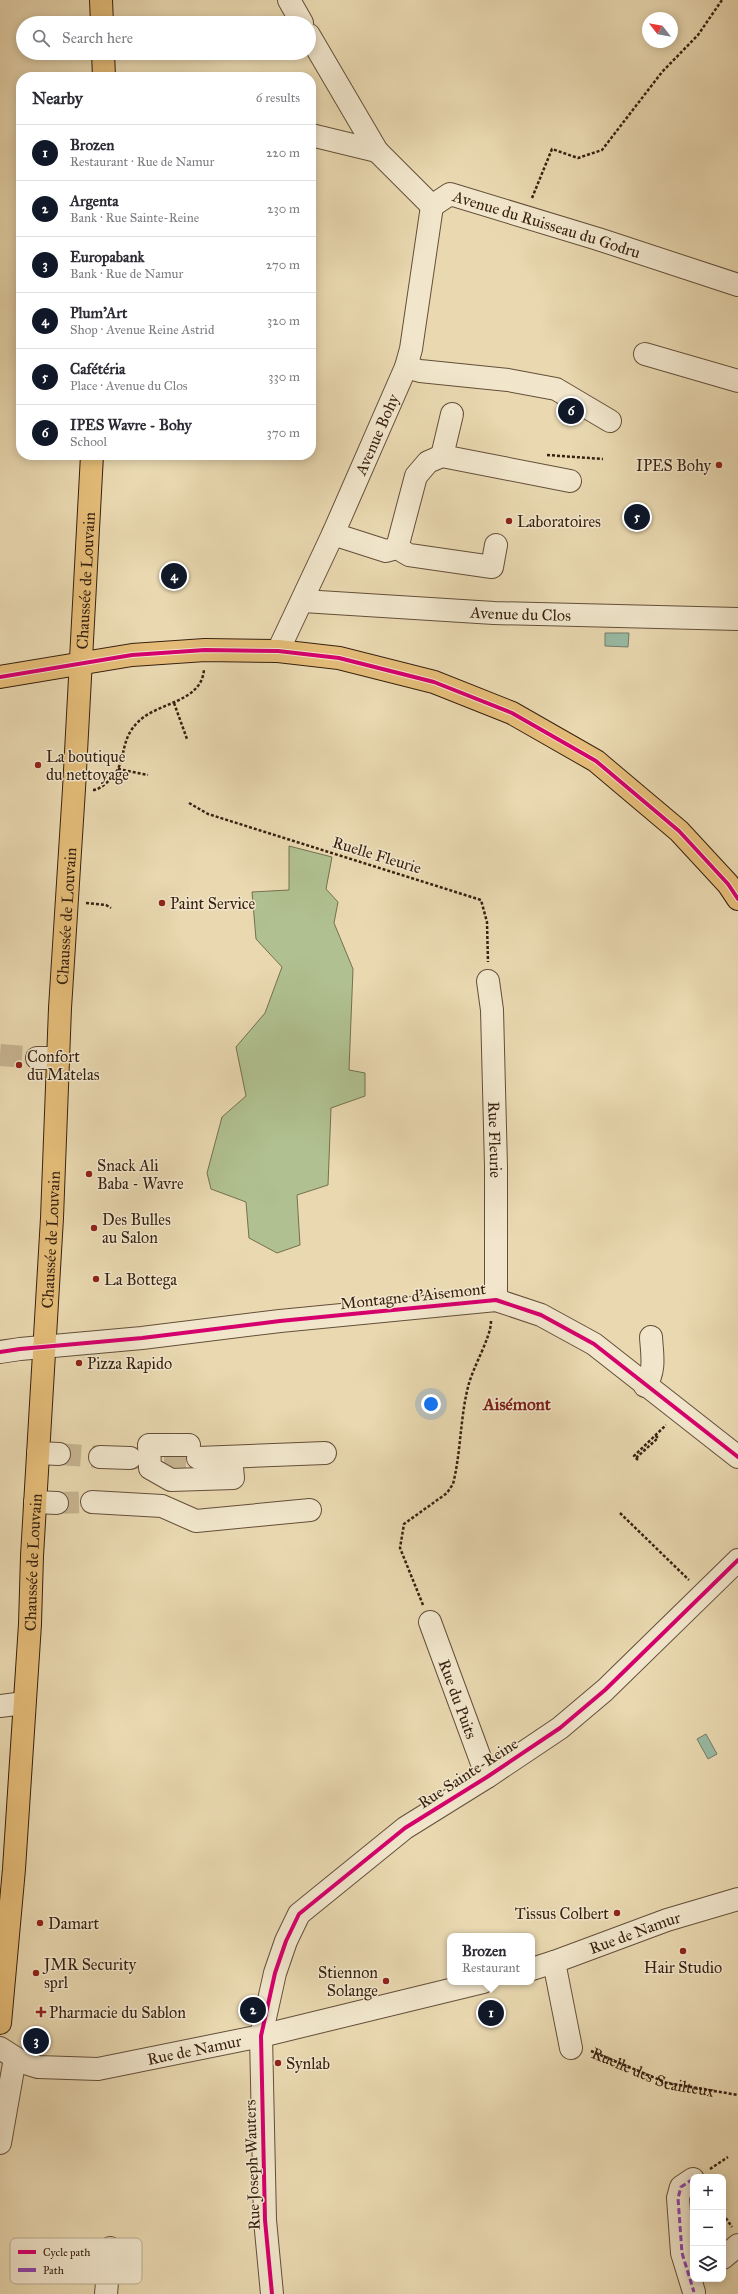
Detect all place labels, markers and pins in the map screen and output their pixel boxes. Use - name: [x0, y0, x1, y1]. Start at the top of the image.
- pin: 6: [558, 396, 584, 426]
- place label: IPES Bohy: [636, 456, 712, 475]
- marker: IPES Bohy: [714, 460, 724, 470]
- pin: 5: [624, 502, 650, 532]
- place label: Laboratoires: [517, 512, 601, 531]
- marker: Laboratoires: [504, 516, 514, 526]
- pin: 4: [161, 561, 187, 591]
- place label: La boutique du nettoyage: [46, 747, 129, 785]
- marker: La boutique du nettoyage: [33, 760, 43, 770]
- place label: Paint Service: [170, 894, 256, 913]
- marker: Paint Service: [157, 898, 167, 908]
- place label: Confort du Matelas: [27, 1047, 100, 1084]
- marker: Confort du Matelas: [14, 1060, 24, 1070]
- place label: Snack Ali Baba - Wavre: [97, 1156, 184, 1193]
- marker: Snack Ali Baba - Wavre: [84, 1169, 94, 1179]
- place label: Des Bulles au Salon: [102, 1210, 171, 1247]
- marker: Des Bulles au Salon: [89, 1223, 99, 1233]
- place label: La Bottega: [104, 1270, 177, 1290]
- marker: La Bottega: [91, 1274, 101, 1284]
- place label: Pizza Rapido: [87, 1354, 172, 1373]
- marker: Pizza Rapido: [74, 1358, 84, 1368]
- place label: Tissus Colbert: [515, 1904, 609, 1923]
- marker: Tissus Colbert: [612, 1908, 622, 1918]
- place label: Damart: [48, 1914, 100, 1933]
- marker: Damart: [35, 1918, 45, 1928]
- marker: Hair Studio: [678, 1946, 688, 1956]
- place label: JMR Security sprl: [42, 1955, 137, 1992]
- place label: Hair Studio: [644, 1958, 722, 1977]
- place label: Stiennon Solange: [318, 1963, 378, 2001]
- marker: JMR Security sprl: [31, 1968, 41, 1978]
- marker: Stiennon Solange: [381, 1976, 391, 1986]
- pin: 2: [240, 1995, 266, 2025]
- pin: 1: [478, 1998, 504, 2028]
- place label: Pharmacie du Sablon: [49, 2003, 186, 2022]
- marker: Pharmacie du Sablon: [36, 2007, 46, 2017]
- pin: 3: [23, 2026, 49, 2056]
- place label: Synlab: [286, 2054, 330, 2073]
- marker: Synlab: [273, 2058, 283, 2068]

